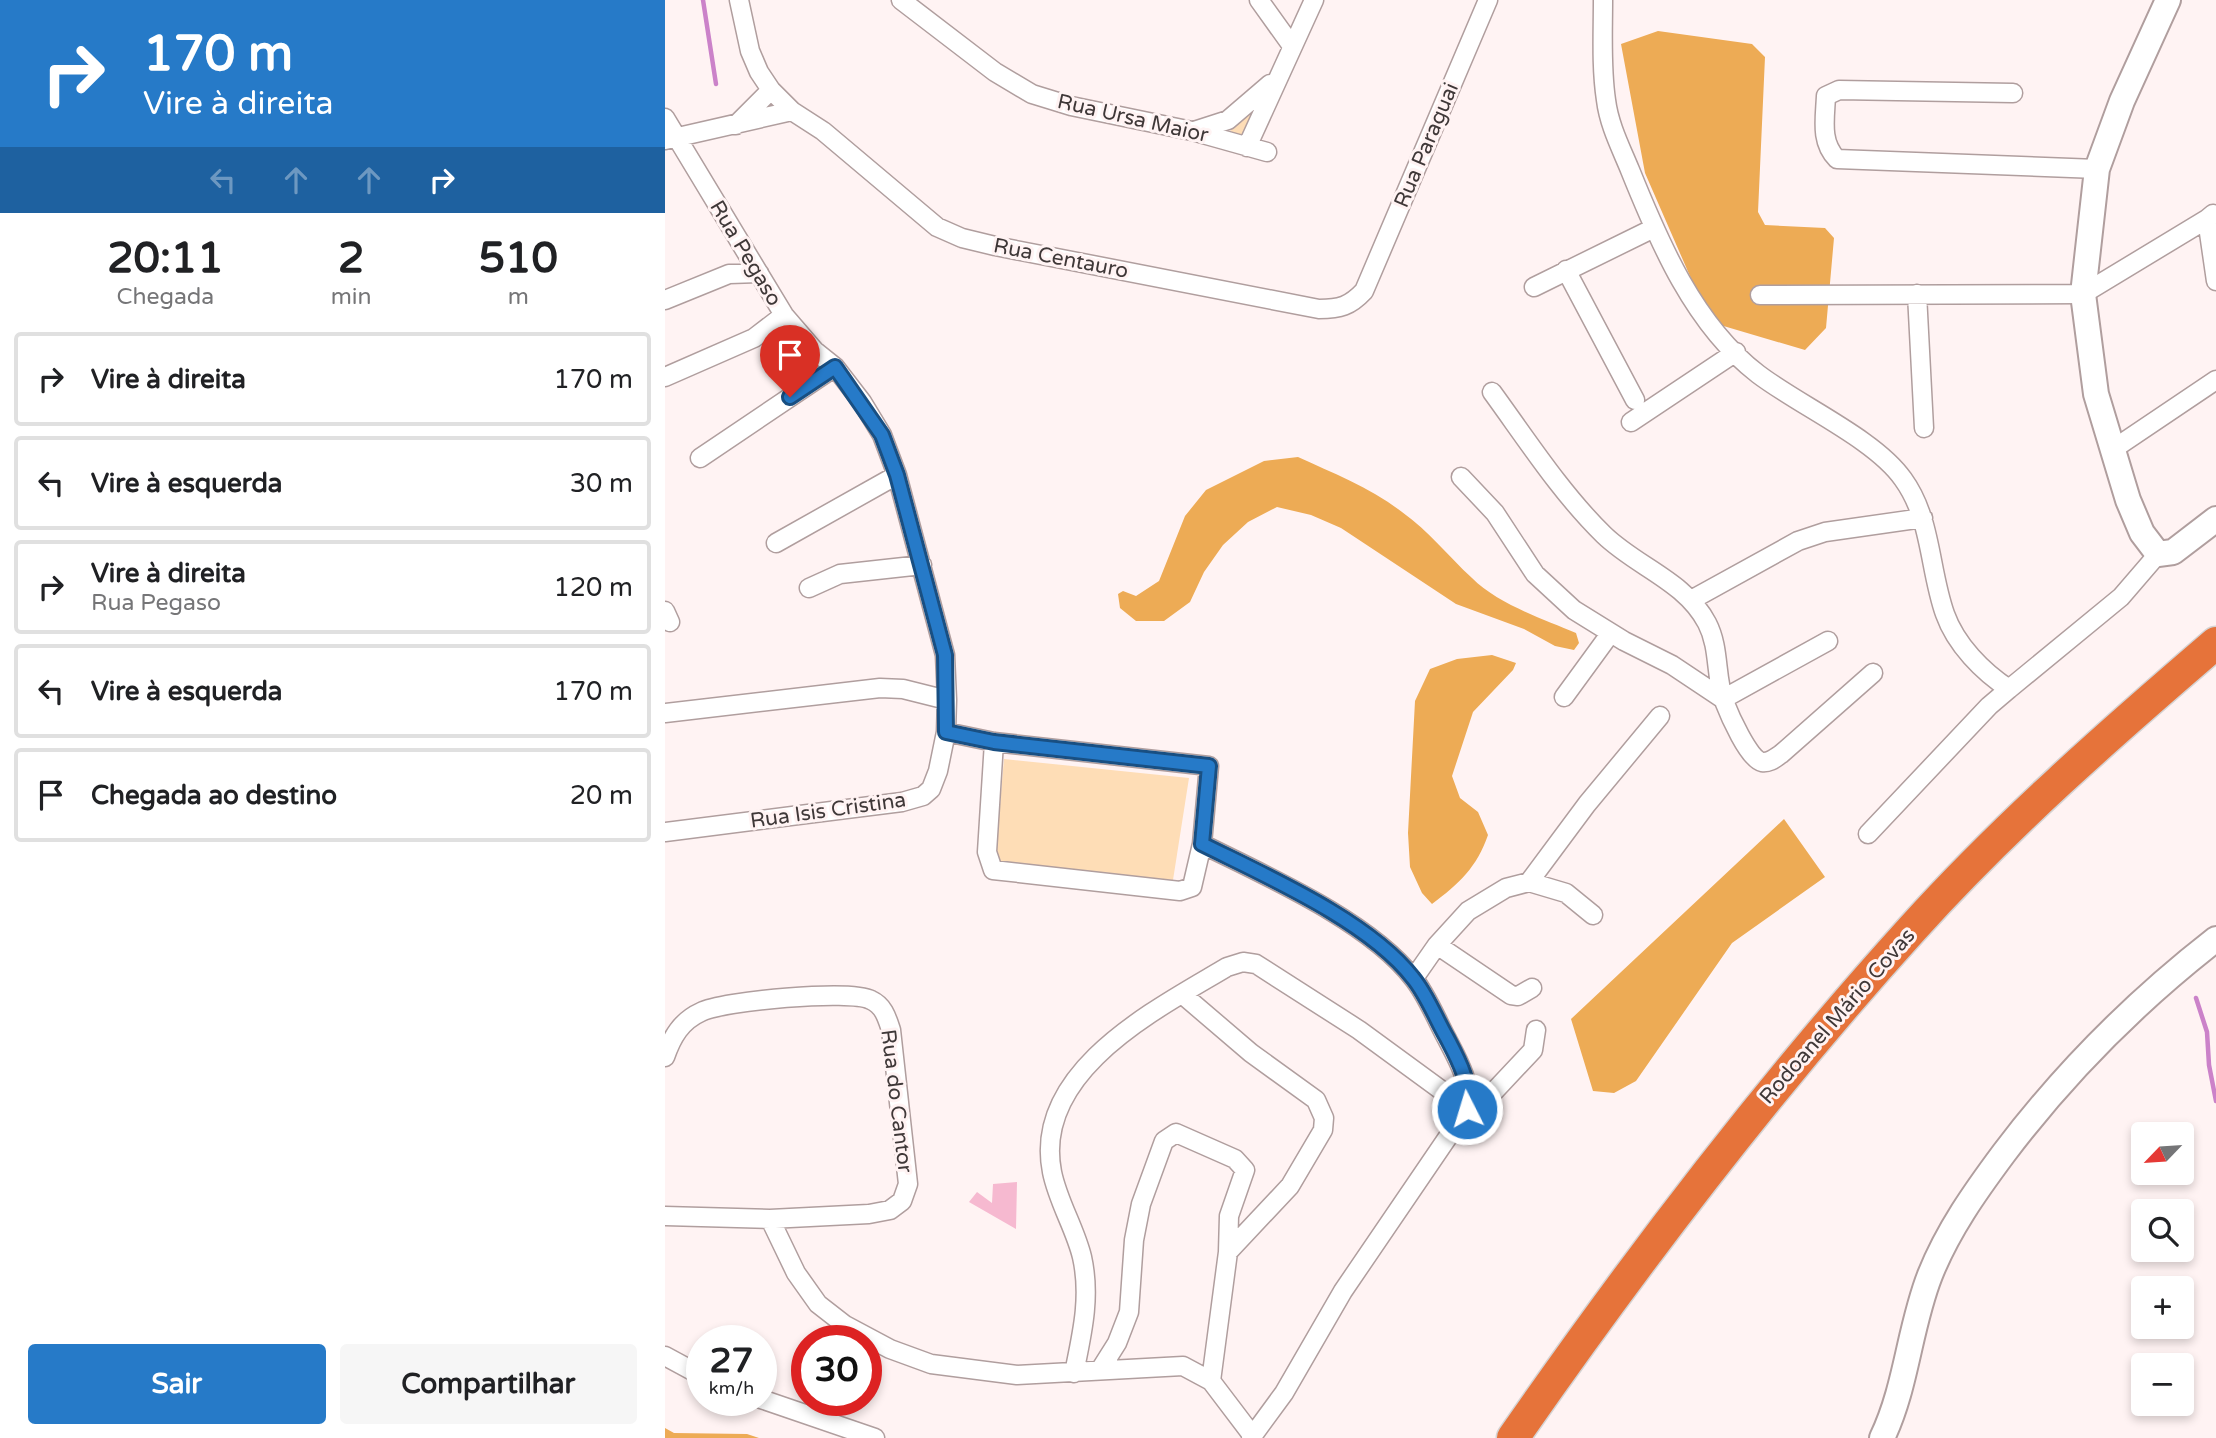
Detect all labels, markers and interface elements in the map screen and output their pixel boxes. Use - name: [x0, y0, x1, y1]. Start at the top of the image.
- text: 170 m: [143, 25, 293, 84]
- icon: right: [28, 28, 119, 119]
- street label: Rua Paraguai: [1389, 79, 1464, 211]
- text: Vire à direita: [143, 85, 334, 123]
- street label: Rua Ursa Maior: [1055, 89, 1211, 148]
- icon: left: [204, 161, 242, 199]
- icon: ahead: [277, 161, 315, 199]
- icon: ahead: [350, 161, 388, 199]
- icon: right: [423, 161, 461, 199]
- street label: Rua Pegaso: [704, 196, 787, 311]
- text: 20:11: [107, 233, 224, 284]
- text: 2: [338, 233, 364, 284]
- text: 510: [479, 233, 558, 284]
- street label: Rua Centauro: [991, 233, 1130, 284]
- text: Chegada: [116, 283, 214, 311]
- text: min: [331, 283, 372, 311]
- text: m: [508, 283, 529, 311]
- pin: [760, 325, 820, 397]
- icon: arrive: [771, 336, 809, 374]
- icon: right: [32, 360, 70, 398]
- text: Vire à direita: [91, 364, 246, 395]
- text: 170 m: [553, 364, 633, 395]
- icon: left: [32, 464, 70, 502]
- text: Vire à esquerda: [91, 468, 282, 499]
- text: 30 m: [570, 468, 633, 499]
- text: Vire à direita: [91, 558, 246, 589]
- icon: right: [32, 568, 70, 606]
- text: 120 m: [553, 572, 633, 603]
- text: Rua Pegaso: [91, 589, 221, 617]
- icon: left: [32, 672, 70, 710]
- text: Vire à esquerda: [91, 676, 282, 707]
- text: 170 m: [553, 676, 633, 707]
- icon: arrive: [32, 776, 70, 814]
- text: Chegada ao destino: [91, 780, 337, 811]
- text: 20 m: [570, 780, 633, 811]
- street label: Rua Isis Cristina: [749, 787, 908, 834]
- street label: Rodoanel Mário Covas: [1754, 923, 1920, 1109]
- street label: Rua do Cantor: [875, 1028, 918, 1174]
- position arrow: [1430, 1072, 1504, 1146]
- north arrow: [2131, 1122, 2195, 1185]
- map controls: [2131, 1122, 2194, 1416]
- button: search: [2131, 1199, 2194, 1262]
- button: +: [2131, 1276, 2194, 1339]
- speed limit sign: 30: [791, 1325, 882, 1416]
- text: 27: [710, 1340, 753, 1382]
- button: Sair: [28, 1344, 326, 1424]
- button: Compartilhar: [340, 1344, 637, 1424]
- button: −: [2131, 1353, 2194, 1416]
- text: km/h: [709, 1377, 754, 1399]

